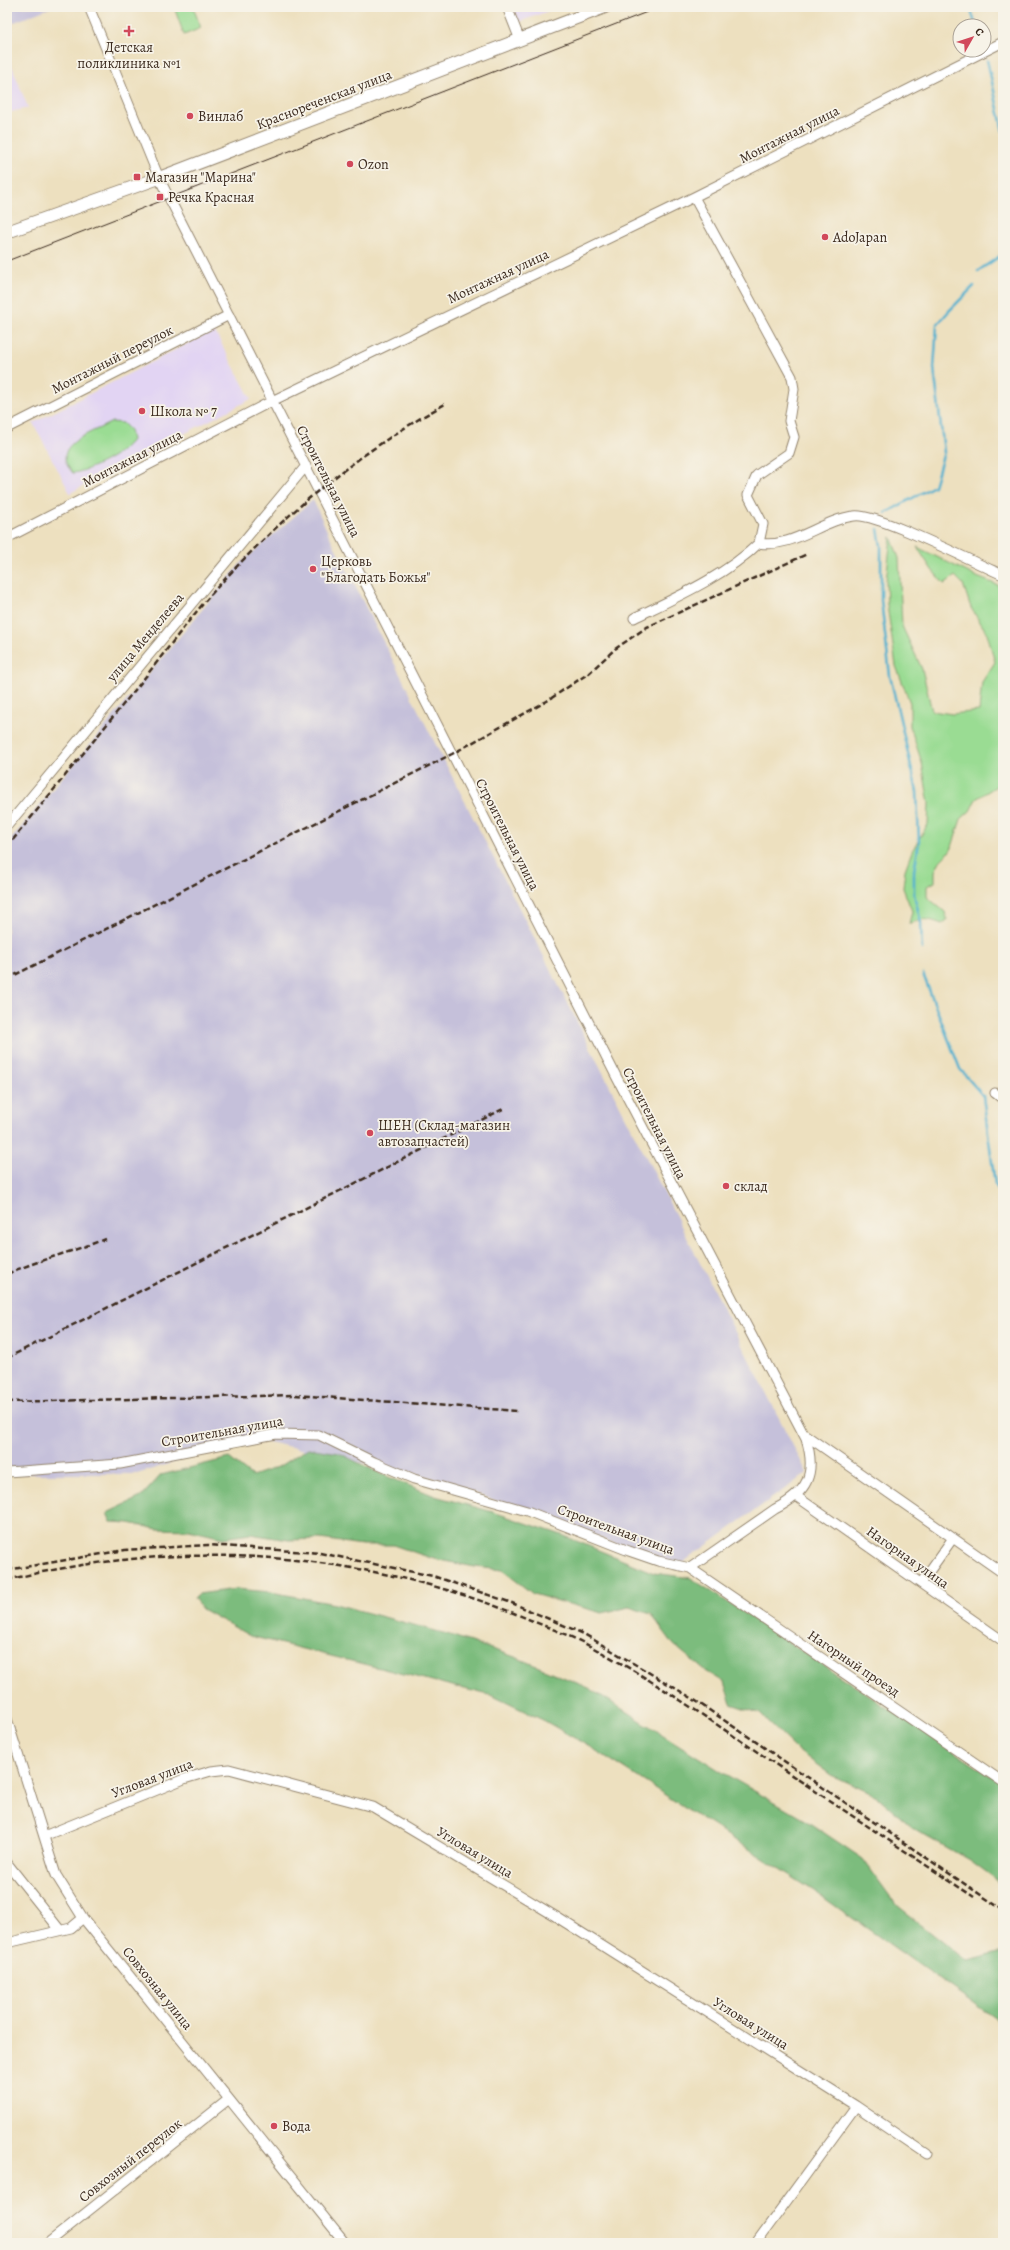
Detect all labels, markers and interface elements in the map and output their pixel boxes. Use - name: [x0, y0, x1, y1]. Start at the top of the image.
- north arrow: [952, 18, 992, 58]
- marker: Детская поликлиника №1: [123, 25, 135, 37]
- text: С: [971, 25, 987, 40]
- place label: Детская поликлиника №1: [77, 38, 181, 73]
- street label: Краснореченская улица: [254, 65, 395, 134]
- street label: Монтажная улица: [736, 101, 843, 168]
- place label: Винлаб: [198, 107, 243, 126]
- marker: Винлаб: [185, 111, 195, 121]
- place label: Ozon: [358, 155, 389, 174]
- marker: Ozon: [345, 159, 355, 169]
- place label: Магазин "Марина": [145, 168, 256, 187]
- marker: Магазин "Марина": [132, 172, 142, 182]
- place label: Речка Красная: [168, 188, 255, 207]
- marker: Речка Красная: [155, 192, 165, 202]
- place label: AdoJapan: [832, 228, 887, 247]
- marker: AdoJapan: [820, 232, 830, 242]
- street label: Монтажная улица: [444, 244, 553, 308]
- street label: Монтажный переулок: [48, 321, 176, 398]
- place label: Школа № 7: [150, 402, 217, 421]
- marker: Школа № 7: [137, 406, 147, 416]
- street label: Строительная улица: [292, 422, 365, 541]
- street label: Монтажная улица: [79, 425, 186, 492]
- place label: Церковь "Благодать Божья": [321, 552, 430, 587]
- marker: Церковь "Благодать Божья": [308, 564, 318, 574]
- street label: улица Менделеева: [102, 588, 189, 687]
- street label: Строительная улица: [471, 775, 544, 894]
- street label: Строительная улица: [618, 1064, 691, 1183]
- place label: ШЕН (Склад-магазин автозапчастей): [378, 1116, 510, 1151]
- marker: ШЕН (Склад-магазин автозапчастей): [365, 1128, 375, 1138]
- place label: склад: [734, 1177, 768, 1196]
- marker: склад: [721, 1181, 731, 1191]
- street label: Строительная улица: [160, 1411, 285, 1452]
- street label: Строительная улица: [555, 1499, 677, 1560]
- street label: Нагорная улица: [863, 1522, 953, 1593]
- street label: Нагорный проезд: [804, 1626, 904, 1701]
- street label: Угловая улица: [109, 1754, 196, 1803]
- street label: Угловая улица: [433, 1822, 517, 1883]
- street label: Совхозная улица: [118, 1943, 197, 2034]
- street label: Угловая улица: [709, 1993, 793, 2054]
- street label: Совхозный переулок: [75, 2114, 186, 2207]
- place label: Вода: [282, 2117, 311, 2136]
- marker: Вода: [269, 2121, 279, 2131]

